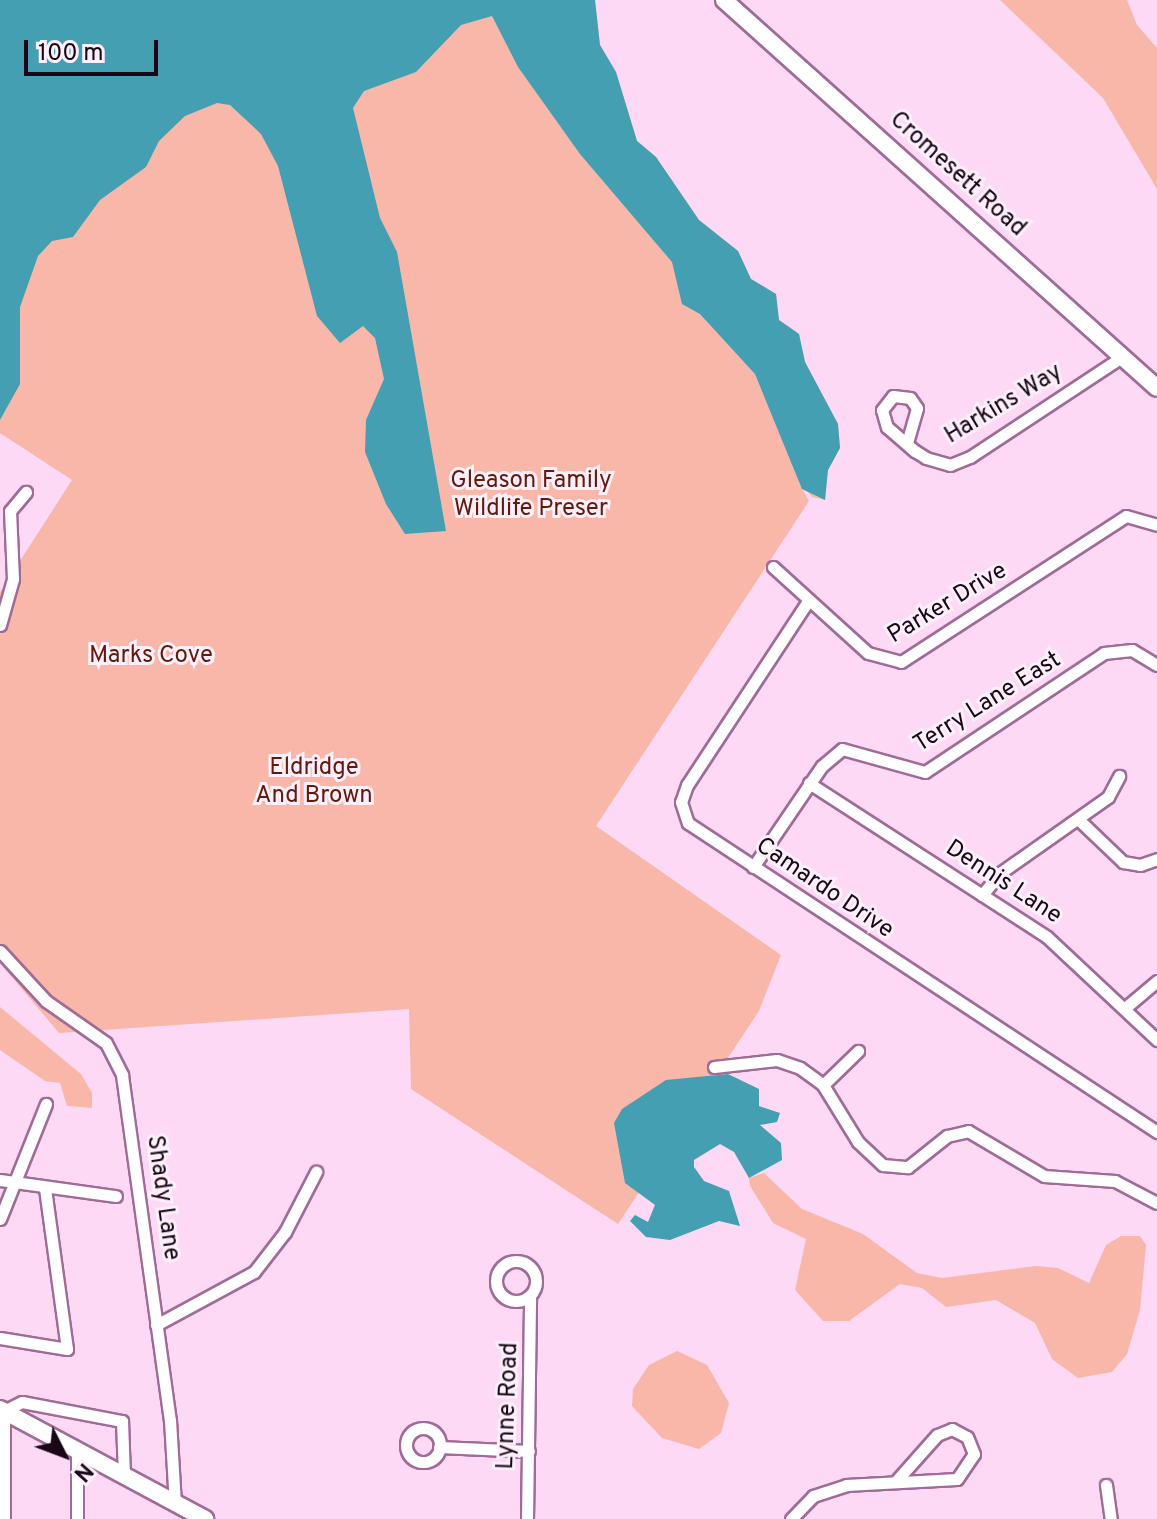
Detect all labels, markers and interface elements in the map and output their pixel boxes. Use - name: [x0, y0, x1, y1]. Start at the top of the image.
- scale bar: [28, 24, 162, 74]
- text: 100 m: [38, 39, 104, 69]
- street label: Cromesett Road: [883, 106, 1031, 244]
- street label: Harkins Way: [940, 359, 1068, 451]
- park label: Gleason Family Wildlife Preser: [450, 468, 612, 524]
- street label: Parker Drive: [883, 557, 1013, 651]
- park label: Marks Cove: [89, 643, 213, 671]
- street label: Terry Lane East: [909, 646, 1067, 760]
- park label: Eldridge And Brown: [255, 755, 373, 811]
- street label: Camardo Drive: [750, 832, 898, 946]
- street label: Dennis Lane: [939, 835, 1067, 931]
- street label: Shady Lane: [139, 1134, 185, 1262]
- street label: Lynne Road: [492, 1342, 526, 1470]
- north arrow: [24, 1415, 104, 1495]
- text: N: [67, 1456, 98, 1486]

